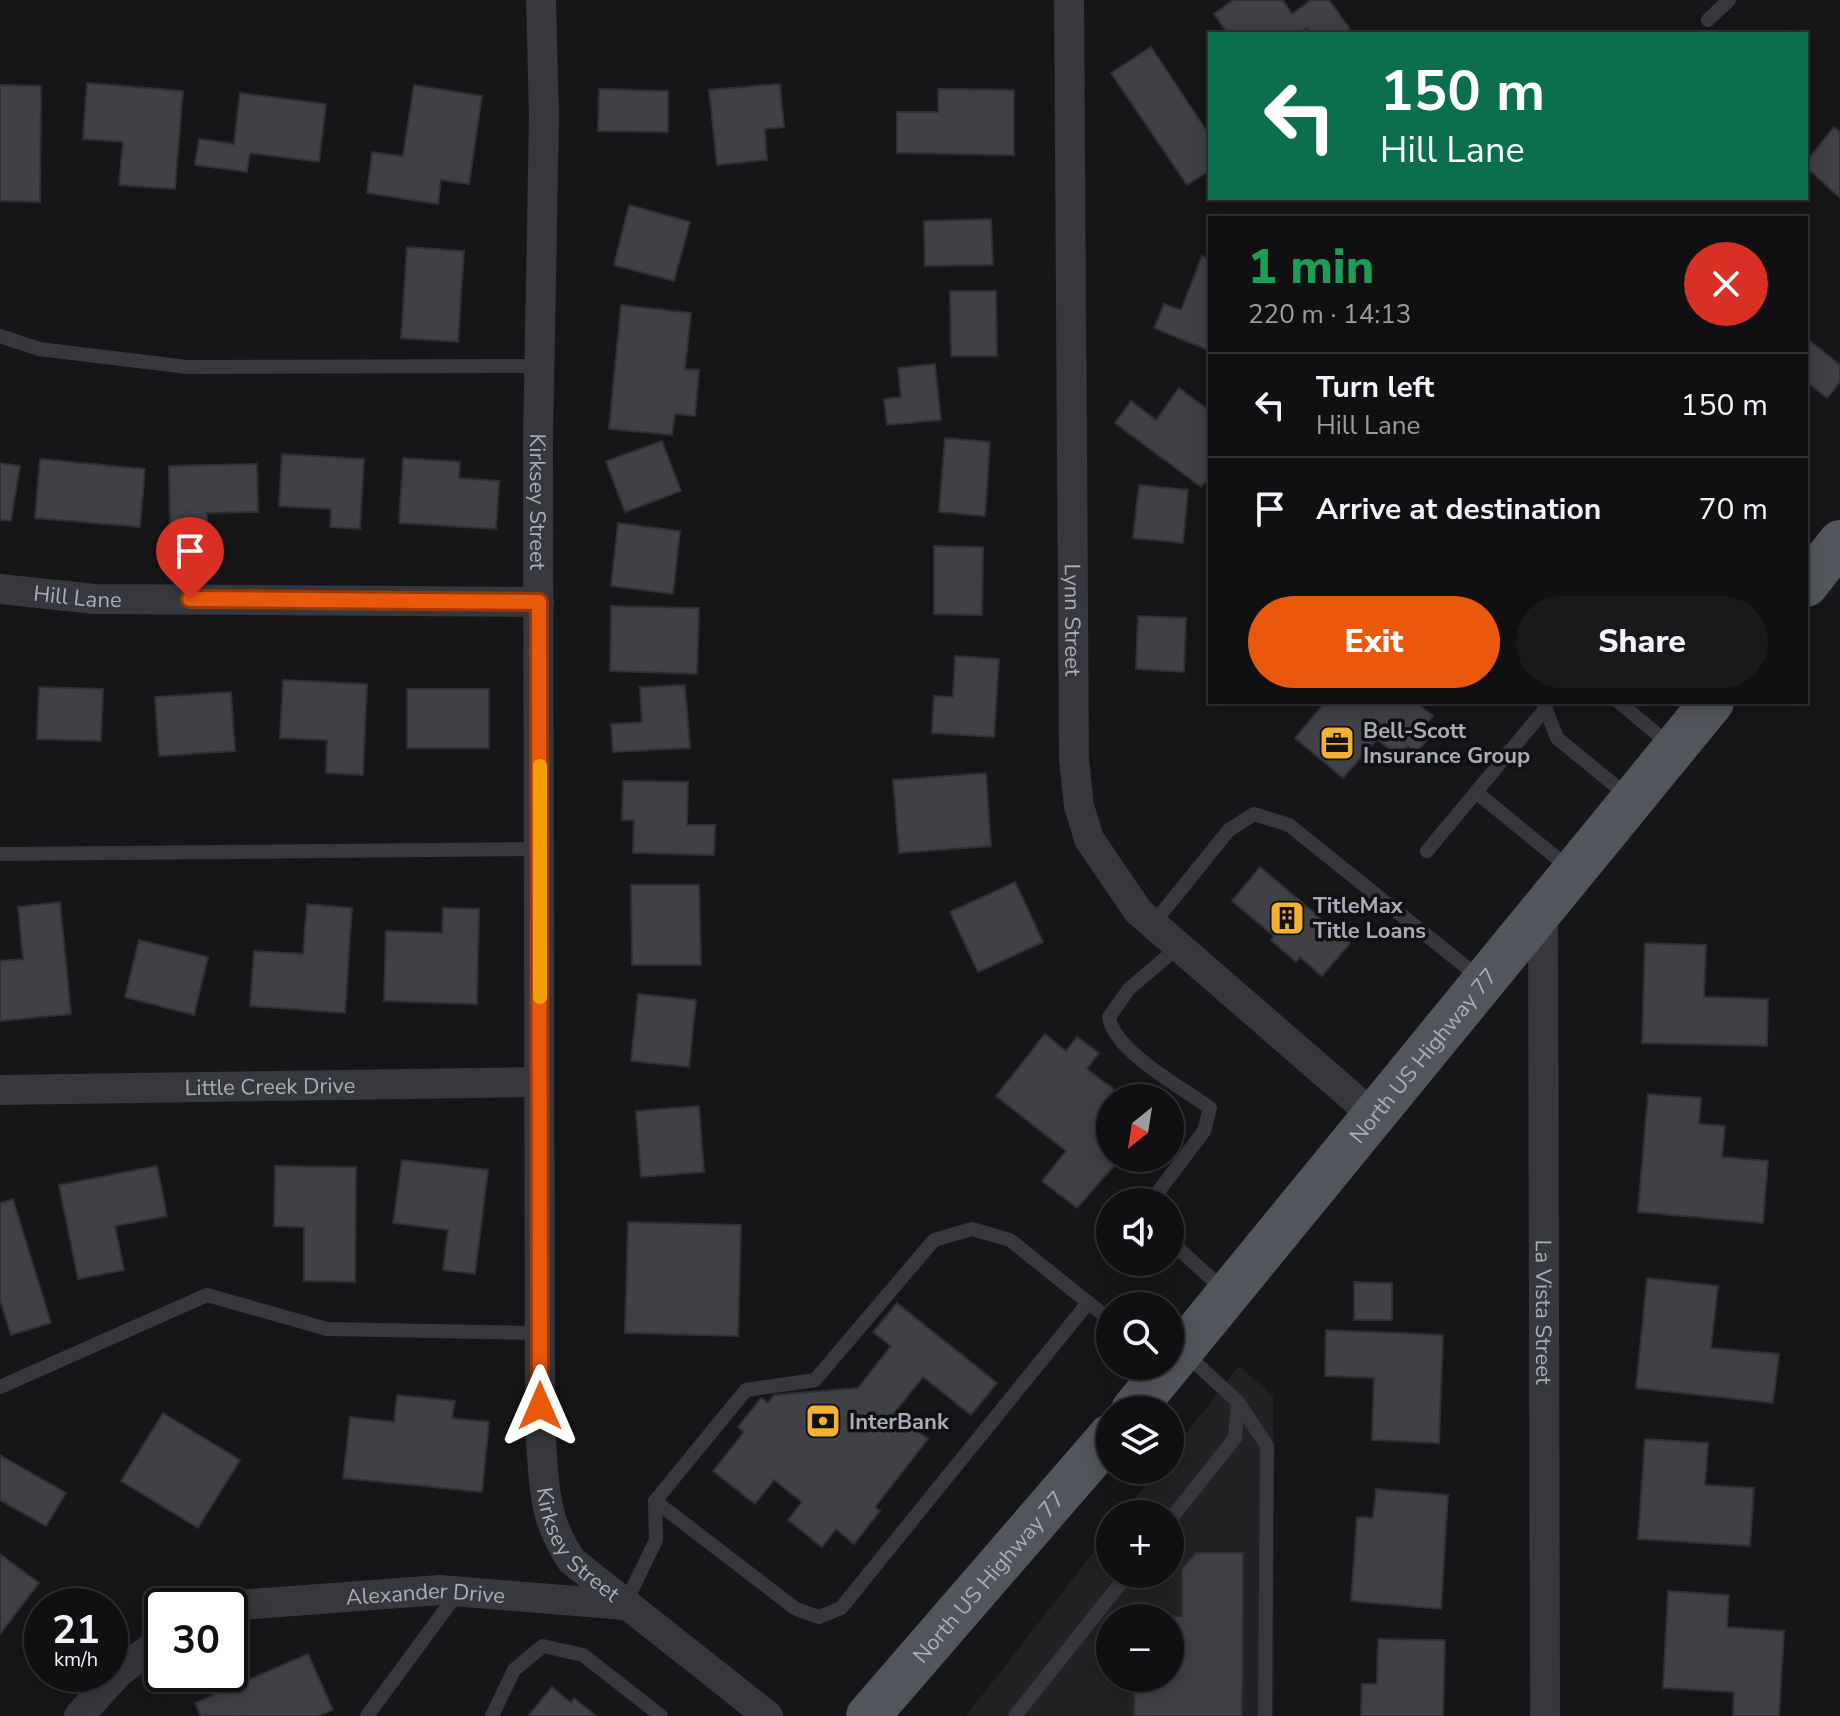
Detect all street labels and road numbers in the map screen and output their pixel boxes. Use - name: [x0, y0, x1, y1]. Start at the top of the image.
- street label: Kirksey Street: [522, 433, 552, 571]
- street label: Lynn Street: [1057, 563, 1087, 677]
- street label: Hill Lane: [32, 579, 122, 615]
- street label: North US Highway 77: [1343, 962, 1504, 1150]
- street label: Little Creek Drive: [184, 1071, 356, 1103]
- street label: La Vista Street: [1528, 1239, 1558, 1385]
- street label: Kirksey Street: [529, 1485, 626, 1609]
- street label: North US Highway 77: [906, 1485, 1072, 1670]
- street label: Alexander Drive: [345, 1576, 506, 1613]

